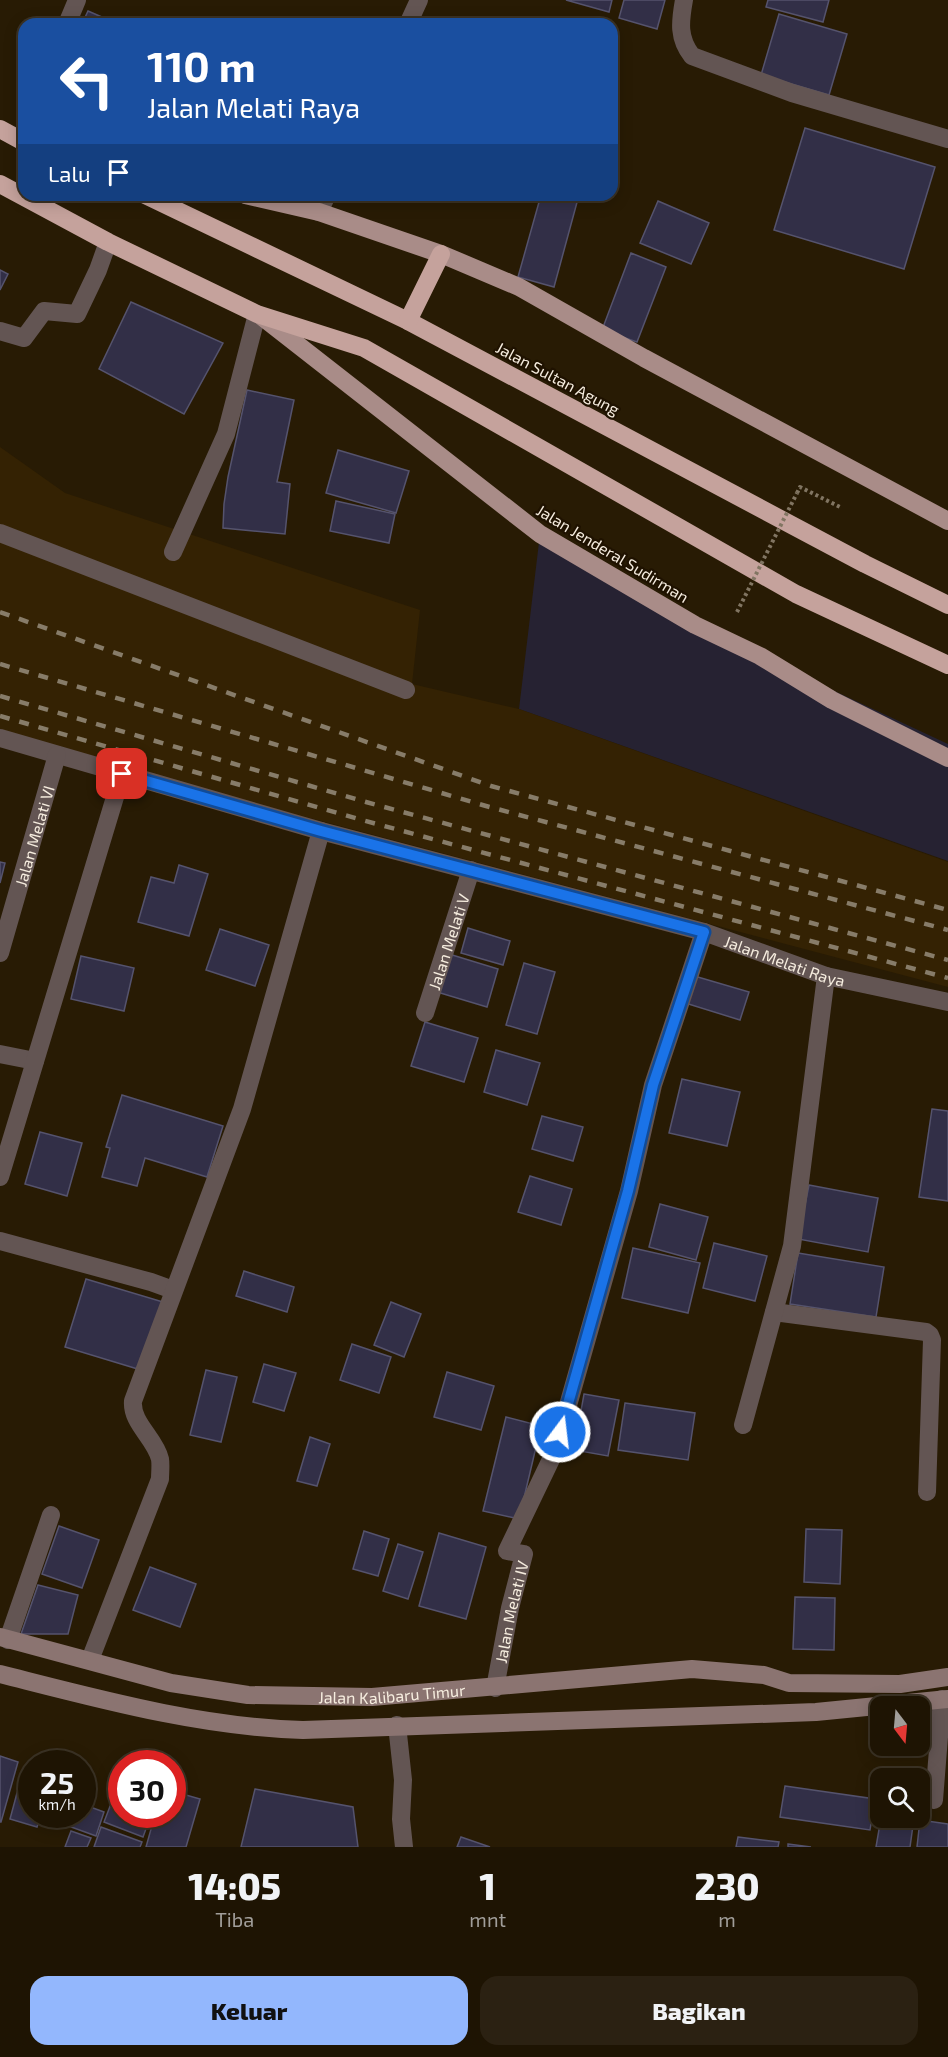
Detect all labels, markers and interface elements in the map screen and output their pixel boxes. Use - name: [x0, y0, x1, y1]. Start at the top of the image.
- text: 110 m: [147, 40, 256, 90]
- icon: left: [48, 42, 126, 120]
- text: Jalan Melati Raya: [147, 91, 360, 123]
- icon: arrive: [102, 156, 135, 189]
- text: Lalu: [48, 160, 90, 186]
- street label: Jalan Sultan Agung: [493, 337, 623, 419]
- street label: Jalan Jenderal Sudirman: [533, 500, 693, 606]
- pin: [96, 748, 147, 799]
- icon: arrive: [105, 757, 138, 790]
- street label: Jalan Melati VI: [10, 783, 57, 888]
- street label: Jalan Melati V: [424, 891, 472, 992]
- street label: Jalan Melati Raya: [722, 931, 847, 989]
- position arrow: [528, 1400, 592, 1464]
- street label: Jalan Melati IV: [490, 1558, 532, 1664]
- street label: Jalan Kalibaru Timur: [318, 1679, 467, 1707]
- north arrow: [870, 1696, 930, 1756]
- map controls: [870, 1696, 930, 1828]
- speed limit sign: 30: [108, 1750, 186, 1828]
- text: 25: [40, 1764, 74, 1800]
- button: search: [870, 1768, 930, 1828]
- text: km/h: [38, 1795, 76, 1813]
- text: 14:05: [188, 1864, 281, 1907]
- text: 1: [480, 1864, 496, 1907]
- text: 230: [694, 1864, 760, 1907]
- text: Tiba: [215, 1907, 254, 1931]
- text: mnt: [469, 1907, 506, 1931]
- text: m: [718, 1907, 736, 1931]
- button: Keluar: [30, 1976, 468, 2045]
- button: Bagikan: [480, 1976, 918, 2045]

